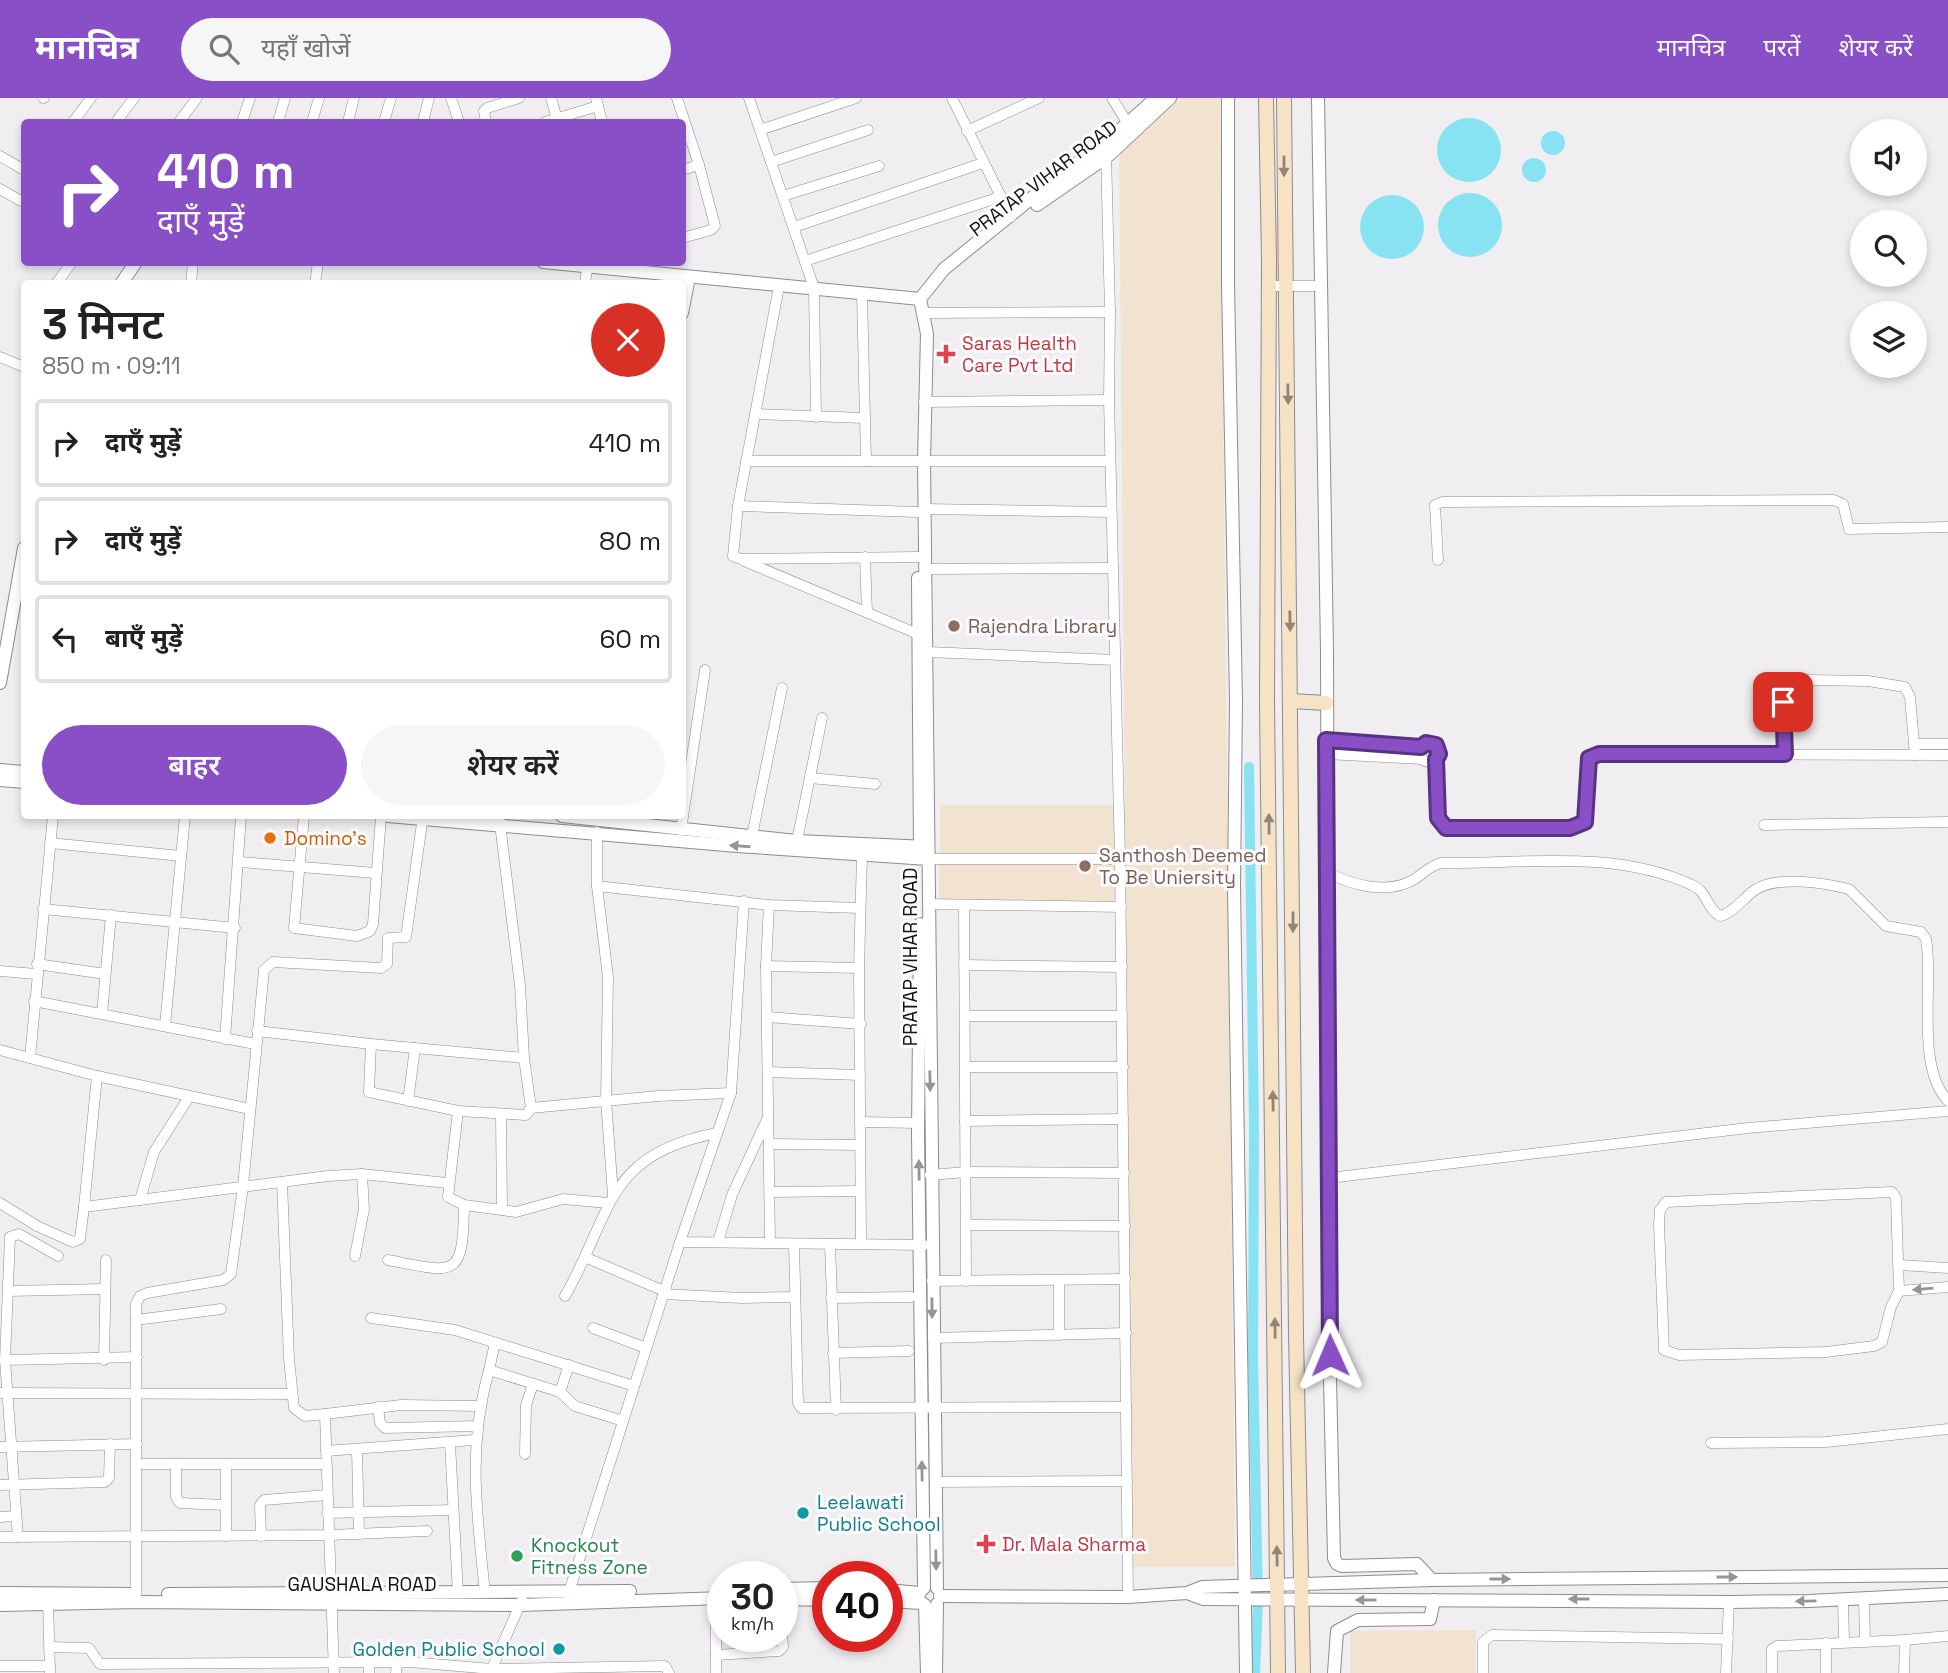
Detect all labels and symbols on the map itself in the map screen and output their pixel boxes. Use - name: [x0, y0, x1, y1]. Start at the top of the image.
- street label: PRATAP VIHAR ROAD: [965, 115, 1122, 242]
- one-way arrow: [1278, 155, 1290, 177]
- place label: Saras Health Care Pvt Ltd: [962, 331, 1077, 378]
- marker: Saras Health Care Pvt Ltd: [936, 344, 956, 364]
- one-way arrow: [1282, 383, 1294, 405]
- one-way arrow: [1284, 610, 1296, 632]
- place label: Rajendra Library: [968, 614, 1117, 639]
- marker: Rajendra Library: [946, 618, 962, 634]
- pin: [1753, 672, 1813, 732]
- one-way arrow: [1263, 813, 1274, 835]
- place label: Domino's: [284, 826, 367, 851]
- marker: Domino's: [262, 830, 278, 846]
- one-way arrow: [729, 840, 751, 851]
- place label: Santhosh Deemed To Be Uniersity: [1099, 843, 1267, 890]
- marker: Santhosh Deemed To Be Uniersity: [1077, 858, 1093, 874]
- street label: PRATAP VIHAR ROAD: [898, 868, 923, 1046]
- one-way arrow: [1287, 911, 1298, 933]
- one-way arrow: [924, 1070, 936, 1092]
- one-way arrow: [1267, 1090, 1278, 1112]
- one-way arrow: [913, 1158, 924, 1180]
- one-way arrow: [1912, 1284, 1934, 1295]
- one-way arrow: [926, 1298, 938, 1320]
- one-way arrow: [1269, 1317, 1281, 1339]
- position arrow: [1293, 1318, 1367, 1392]
- one-way arrow: [916, 1459, 928, 1481]
- place label: Leelawati Public School: [817, 1490, 941, 1537]
- marker: Leelawati Public School: [795, 1505, 811, 1521]
- place label: Dr. Mala Sharma: [1002, 1532, 1146, 1557]
- place label: Knockout Fitness Zone: [531, 1533, 648, 1580]
- marker: Dr. Mala Sharma: [976, 1534, 996, 1554]
- one-way arrow: [1272, 1545, 1283, 1567]
- marker: Knockout Fitness Zone: [509, 1548, 525, 1564]
- one-way arrow: [930, 1550, 942, 1572]
- speed limit sign: 40: [812, 1561, 903, 1652]
- one-way arrow: [1717, 1571, 1739, 1583]
- street label: GAUSHALA ROAD: [287, 1572, 437, 1597]
- one-way arrow: [1489, 1573, 1511, 1585]
- one-way arrow: [1568, 1593, 1590, 1605]
- one-way arrow: [1355, 1594, 1377, 1606]
- one-way arrow: [1795, 1595, 1817, 1607]
- place label: Golden Public School: [352, 1637, 545, 1662]
- marker: Golden Public School: [551, 1641, 567, 1657]

